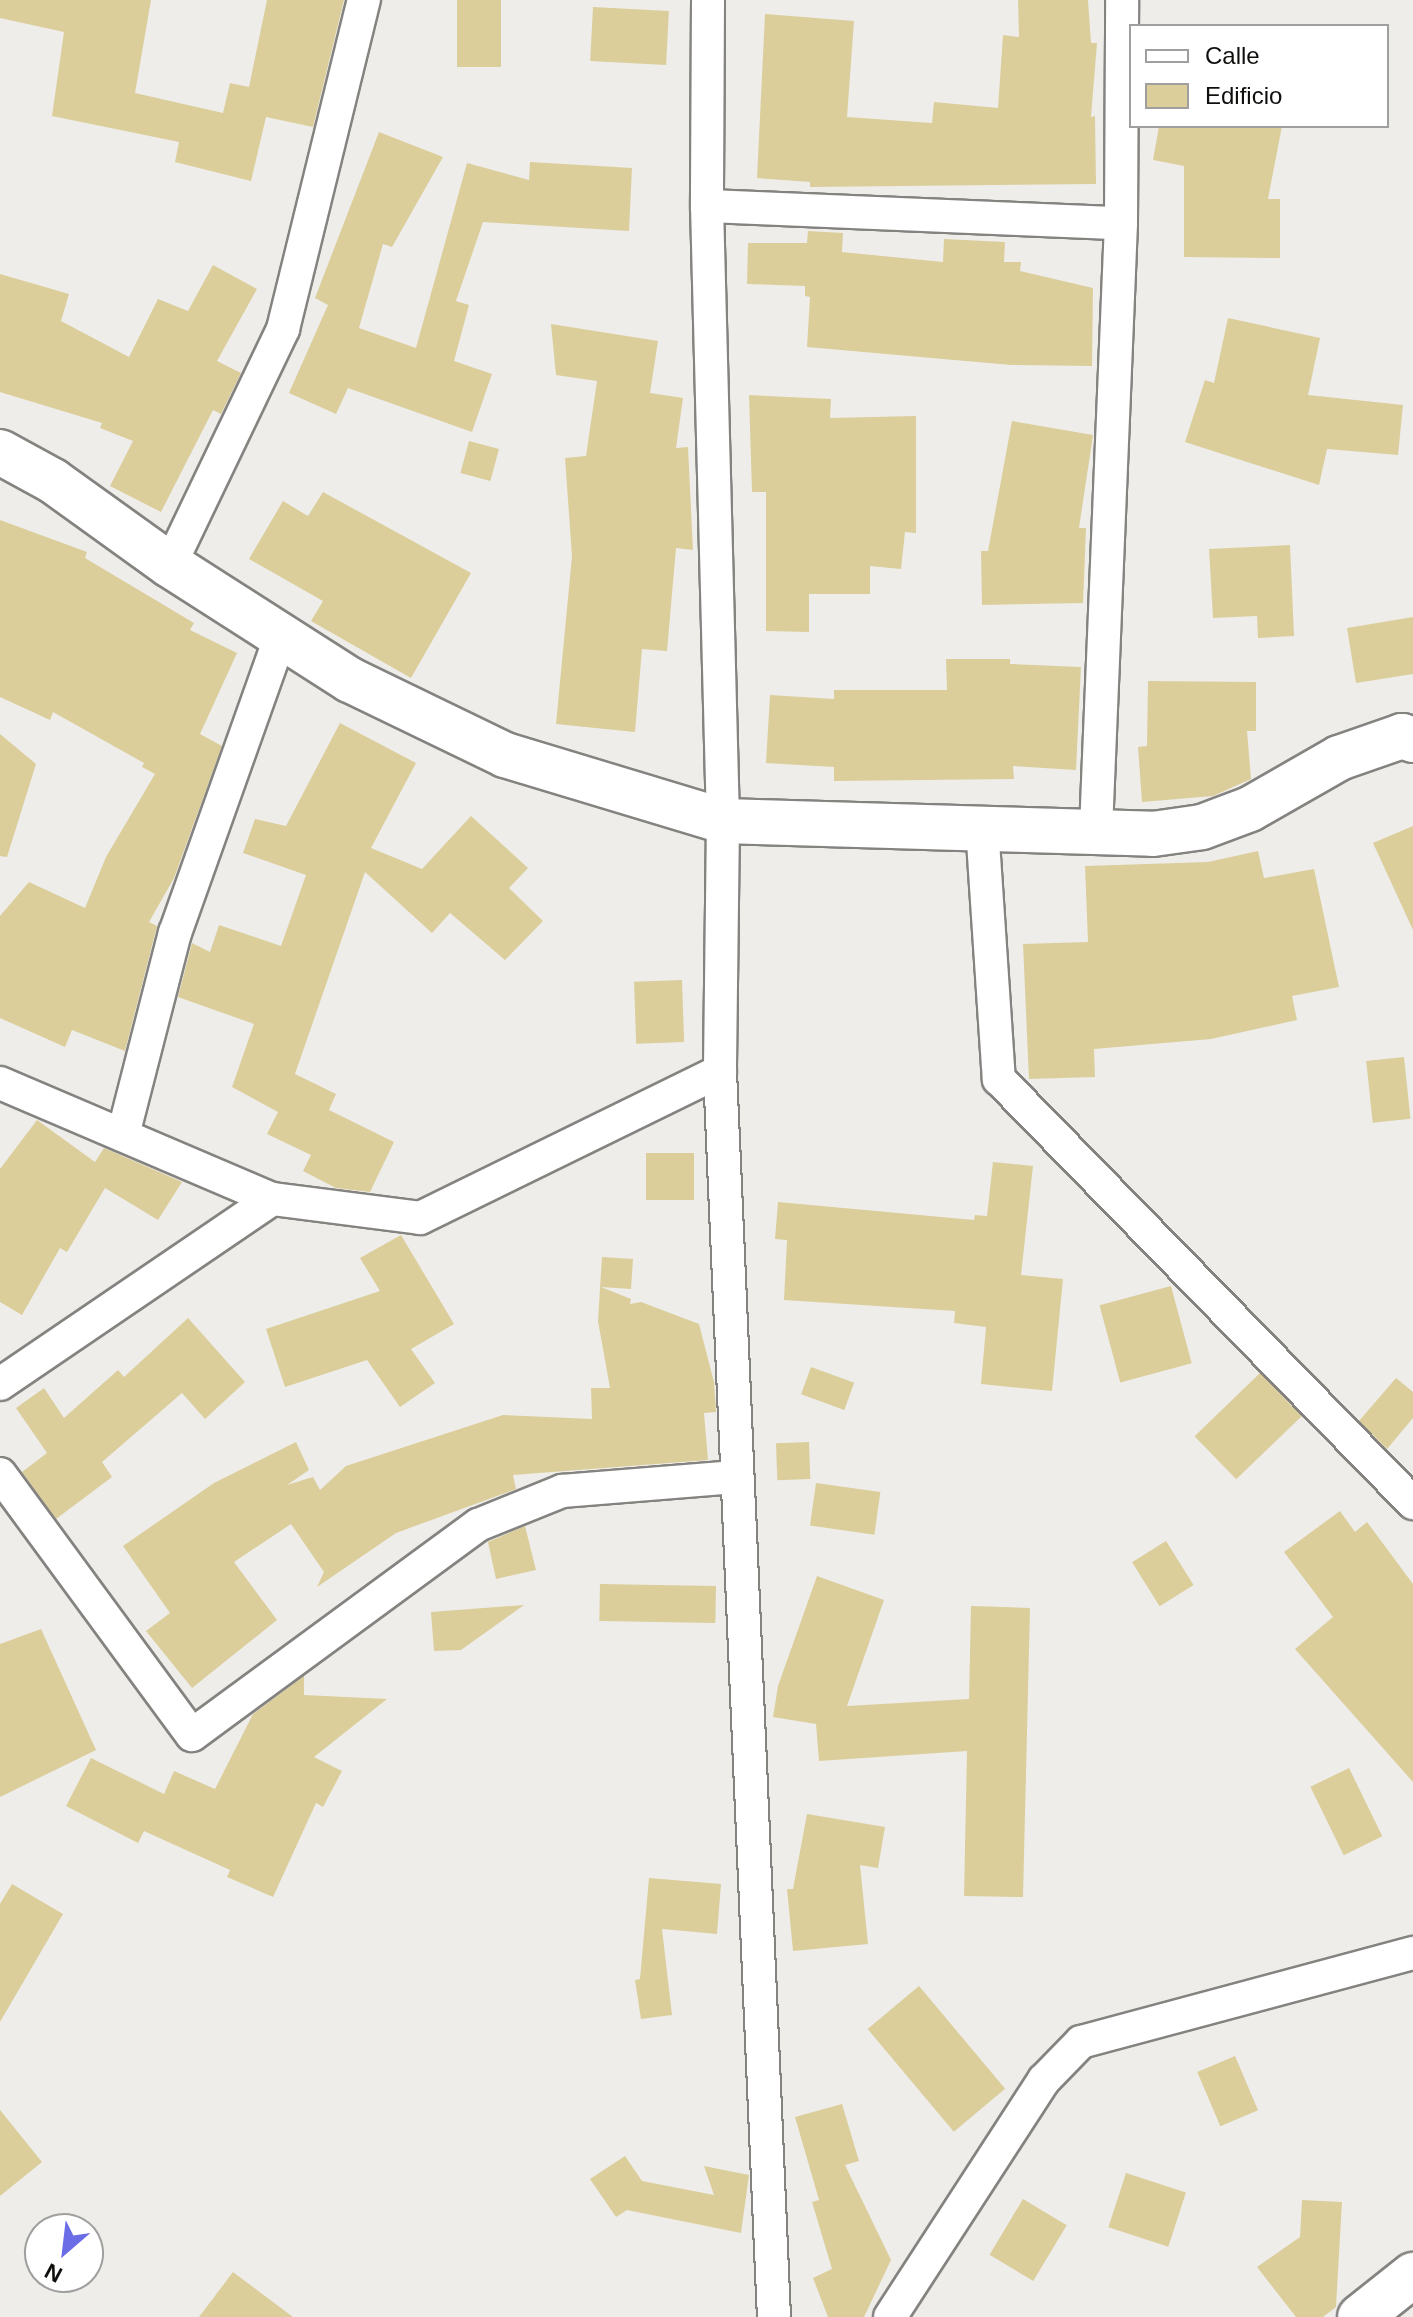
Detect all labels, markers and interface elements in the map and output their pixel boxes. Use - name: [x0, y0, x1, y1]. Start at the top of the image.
- legend: [1129, 24, 1389, 128]
- text: Calle: [1205, 42, 1260, 69]
- text: Edificio: [1205, 82, 1282, 109]
- north arrow: [24, 2213, 104, 2293]
- text: N: [41, 2258, 66, 2288]

